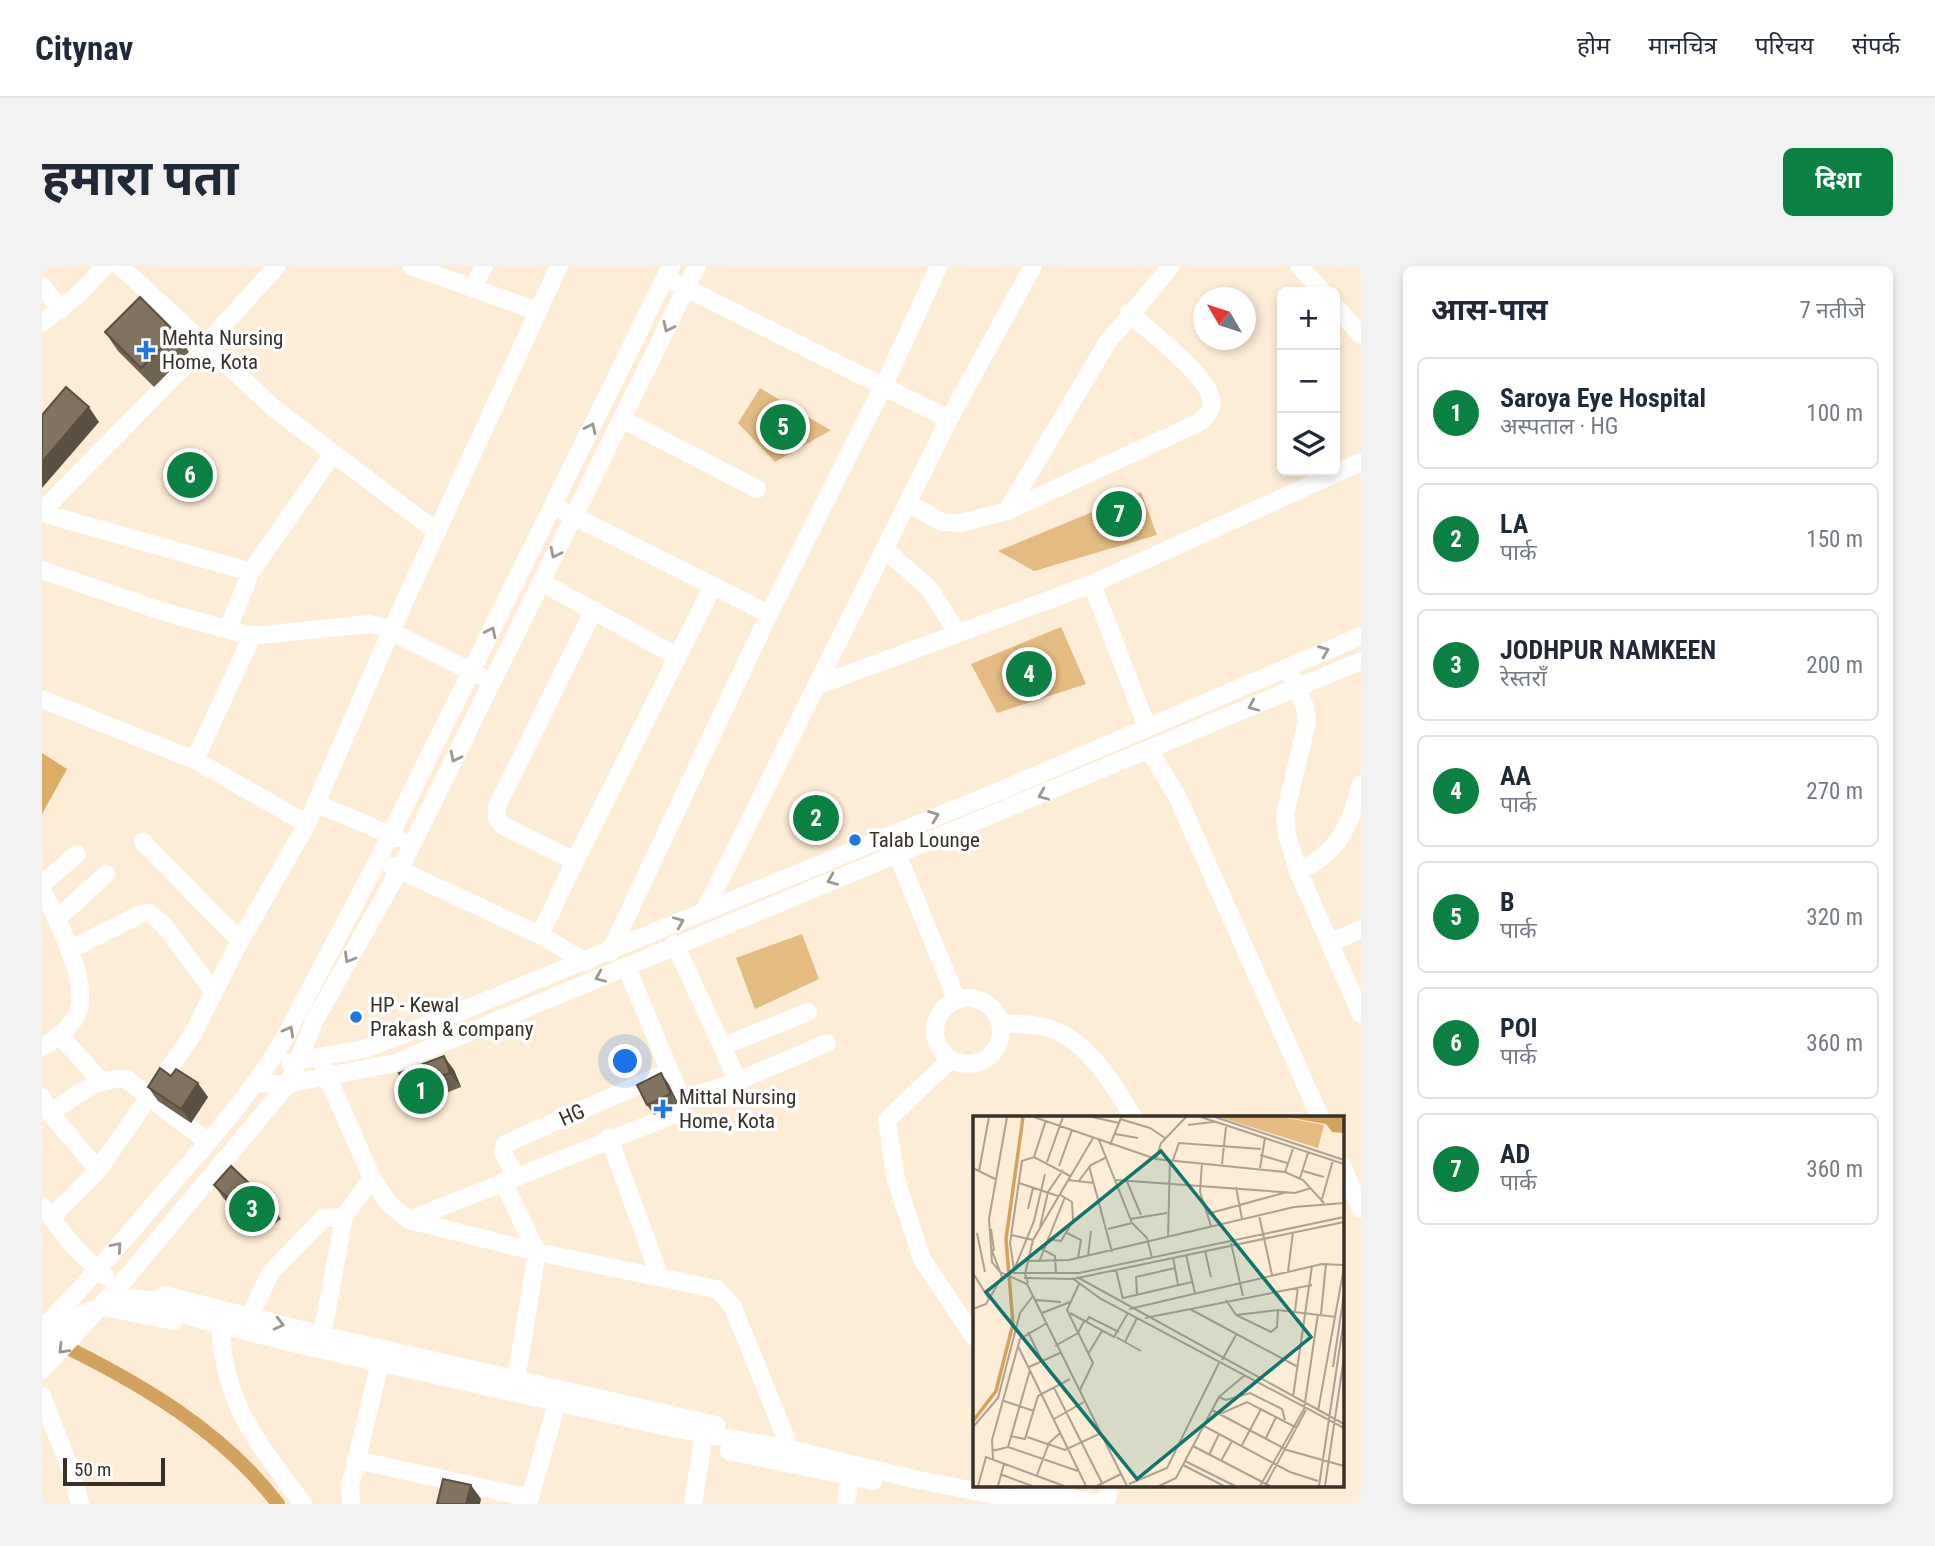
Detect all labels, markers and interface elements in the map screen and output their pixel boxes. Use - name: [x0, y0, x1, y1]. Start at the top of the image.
- text: Citynav: [35, 29, 133, 68]
- text: होम: [1577, 32, 1610, 60]
- text: मानचित्र: [1648, 32, 1717, 60]
- text: परिचय: [1755, 32, 1814, 60]
- text: संपर्क: [1852, 32, 1900, 60]
- button: दिशा: [1783, 148, 1893, 216]
- text: हमारा पता: [42, 150, 238, 207]
- north arrow: [1193, 287, 1256, 350]
- map controls: [1277, 287, 1340, 476]
- button: +: [1277, 287, 1340, 350]
- text: आस-पास: [1431, 292, 1548, 327]
- text: 7 नतीजे: [1799, 297, 1865, 324]
- one-way arrow: [662, 320, 676, 333]
- place label: Mehta Nursing Home, Kota: [162, 326, 283, 374]
- marker: Mehta Nursing Home, Kota: [136, 340, 156, 360]
- button: −: [1277, 350, 1340, 413]
- text: Saroya Eye Hospital: [1500, 383, 1706, 413]
- text: 1: [1450, 400, 1462, 427]
- text: 100 m: [1806, 400, 1863, 427]
- pin: 5: [760, 401, 806, 453]
- button: layers: [1277, 413, 1340, 476]
- text: अस्पताल · HG: [1500, 413, 1618, 440]
- one-way arrow: [583, 423, 597, 435]
- pin: 6: [167, 449, 213, 501]
- pin: 7: [1096, 488, 1142, 540]
- text: LA: [1500, 509, 1528, 539]
- text: 2: [1450, 526, 1462, 553]
- text: 150 m: [1806, 526, 1863, 553]
- text: पार्क: [1500, 539, 1537, 566]
- one-way arrow: [550, 546, 564, 558]
- one-way arrow: [482, 627, 496, 639]
- text: JODHPUR NAMKEEN: [1500, 635, 1716, 665]
- one-way arrow: [1317, 645, 1330, 659]
- pin: 4: [1006, 648, 1052, 700]
- text: 3: [1450, 652, 1462, 679]
- text: 200 m: [1806, 652, 1863, 679]
- text: रेस्तराँ: [1500, 665, 1547, 692]
- one-way arrow: [1247, 698, 1260, 712]
- one-way arrow: [450, 750, 464, 762]
- text: AA: [1500, 761, 1531, 791]
- text: 4: [1450, 778, 1462, 805]
- text: 270 m: [1806, 778, 1863, 805]
- one-way arrow: [1038, 787, 1050, 801]
- text: पार्क: [1500, 791, 1537, 818]
- pin: 2: [793, 792, 839, 844]
- one-way arrow: [928, 810, 940, 824]
- place label: Talab Lounge: [869, 828, 980, 852]
- marker: Talab Lounge: [847, 832, 863, 848]
- one-way arrow: [827, 872, 840, 886]
- text: B: [1500, 887, 1515, 917]
- text: 5: [1450, 904, 1462, 931]
- text: 320 m: [1806, 904, 1863, 931]
- one-way arrow: [672, 917, 684, 931]
- text: पार्क: [1500, 917, 1537, 944]
- one-way arrow: [344, 951, 357, 964]
- one-way arrow: [594, 969, 607, 983]
- place label: HP - Kewal Prakash & company: [370, 993, 534, 1041]
- marker: HP - Kewal Prakash & company: [348, 1009, 364, 1025]
- text: POI: [1500, 1013, 1538, 1043]
- one-way arrow: [281, 1026, 294, 1039]
- text: 6: [1450, 1030, 1462, 1057]
- text: 360 m: [1806, 1030, 1863, 1057]
- text: पार्क: [1500, 1043, 1537, 1070]
- your location: [608, 1044, 642, 1078]
- pin: 1: [398, 1065, 444, 1117]
- place label: Mittal Nursing Home, Kota: [679, 1085, 796, 1133]
- street label: HG: [556, 1099, 588, 1131]
- marker: Mittal Nursing Home, Kota: [653, 1099, 673, 1119]
- inset map: [973, 1116, 1344, 1486]
- text: AD: [1500, 1139, 1530, 1169]
- text: 7: [1450, 1156, 1462, 1183]
- text: 360 m: [1806, 1156, 1863, 1183]
- text: पार्क: [1500, 1169, 1537, 1196]
- pin: 3: [229, 1183, 275, 1235]
- one-way arrow: [109, 1243, 121, 1256]
- one-way arrow: [273, 1316, 285, 1330]
- one-way arrow: [59, 1340, 72, 1353]
- scale bar: [63, 1455, 164, 1487]
- text: 50 m: [74, 1458, 111, 1481]

